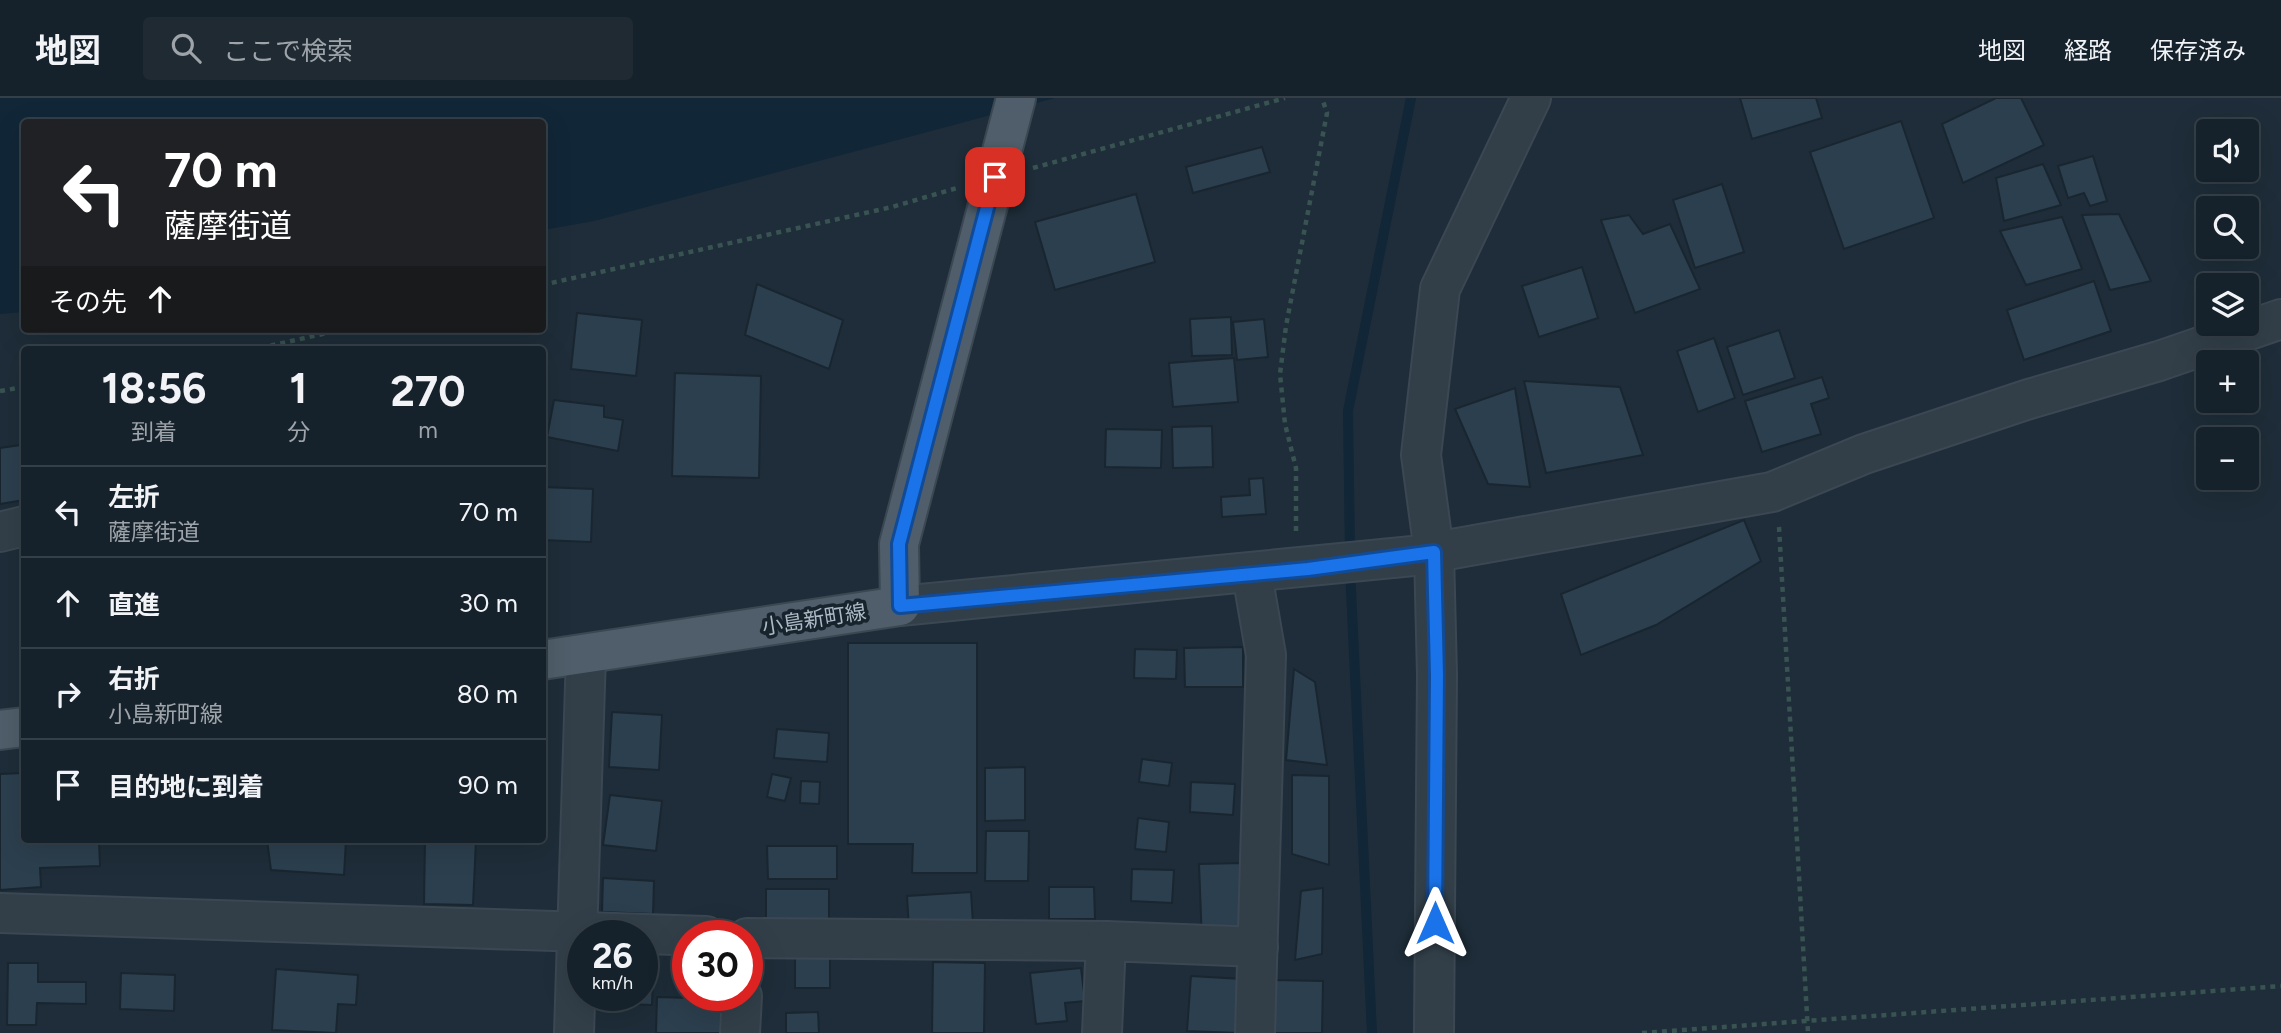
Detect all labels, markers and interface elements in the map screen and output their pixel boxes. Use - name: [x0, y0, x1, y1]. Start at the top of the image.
- search box: [143, 17, 633, 80]
- icon: search: [167, 29, 205, 67]
- text: 地図: [35, 31, 101, 70]
- text: ここで検索: [223, 35, 353, 67]
- text: 地図: [1978, 36, 2026, 65]
- text: 経路: [2064, 36, 2112, 65]
- text: 保存済み: [2150, 36, 2246, 65]
- map controls: [2196, 119, 2259, 490]
- button: sound: [2196, 119, 2259, 182]
- text: 70 m: [164, 140, 277, 199]
- icon: left: [49, 147, 140, 238]
- pin: [965, 147, 1025, 207]
- icon: arrive: [976, 158, 1014, 196]
- button: search: [2196, 196, 2259, 259]
- text: 薩摩街道: [164, 207, 292, 245]
- button: layers: [2196, 273, 2259, 336]
- icon: ahead: [141, 280, 179, 318]
- text: その先: [49, 286, 127, 318]
- button: +: [2196, 350, 2259, 413]
- text: 18:56: [102, 363, 206, 414]
- text: 1: [290, 363, 307, 414]
- text: 270: [391, 366, 465, 417]
- text: m: [418, 416, 438, 444]
- text: 到着: [131, 418, 177, 446]
- text: 分: [287, 418, 310, 446]
- button: −: [2196, 427, 2259, 490]
- text: 左折: [108, 481, 160, 513]
- icon: left: [49, 493, 87, 531]
- text: 70 m: [459, 496, 518, 528]
- text: 薩摩街道: [108, 518, 200, 546]
- icon: ahead: [49, 584, 87, 622]
- text: 30 m: [459, 587, 518, 619]
- text: 直進: [108, 589, 160, 621]
- street label: 小島新町線: [760, 598, 868, 640]
- text: 右折: [108, 663, 160, 695]
- icon: right: [49, 675, 87, 713]
- text: 80 m: [457, 678, 518, 710]
- text: 小島新町線: [108, 700, 223, 728]
- icon: arrive: [49, 766, 87, 804]
- text: 90 m: [458, 769, 518, 801]
- text: 目的地に到着: [108, 771, 264, 803]
- position arrow: [1398, 886, 1472, 960]
- speed limit sign: 30: [672, 920, 763, 1011]
- text: 26: [592, 935, 633, 977]
- text: km/h: [592, 972, 633, 994]

